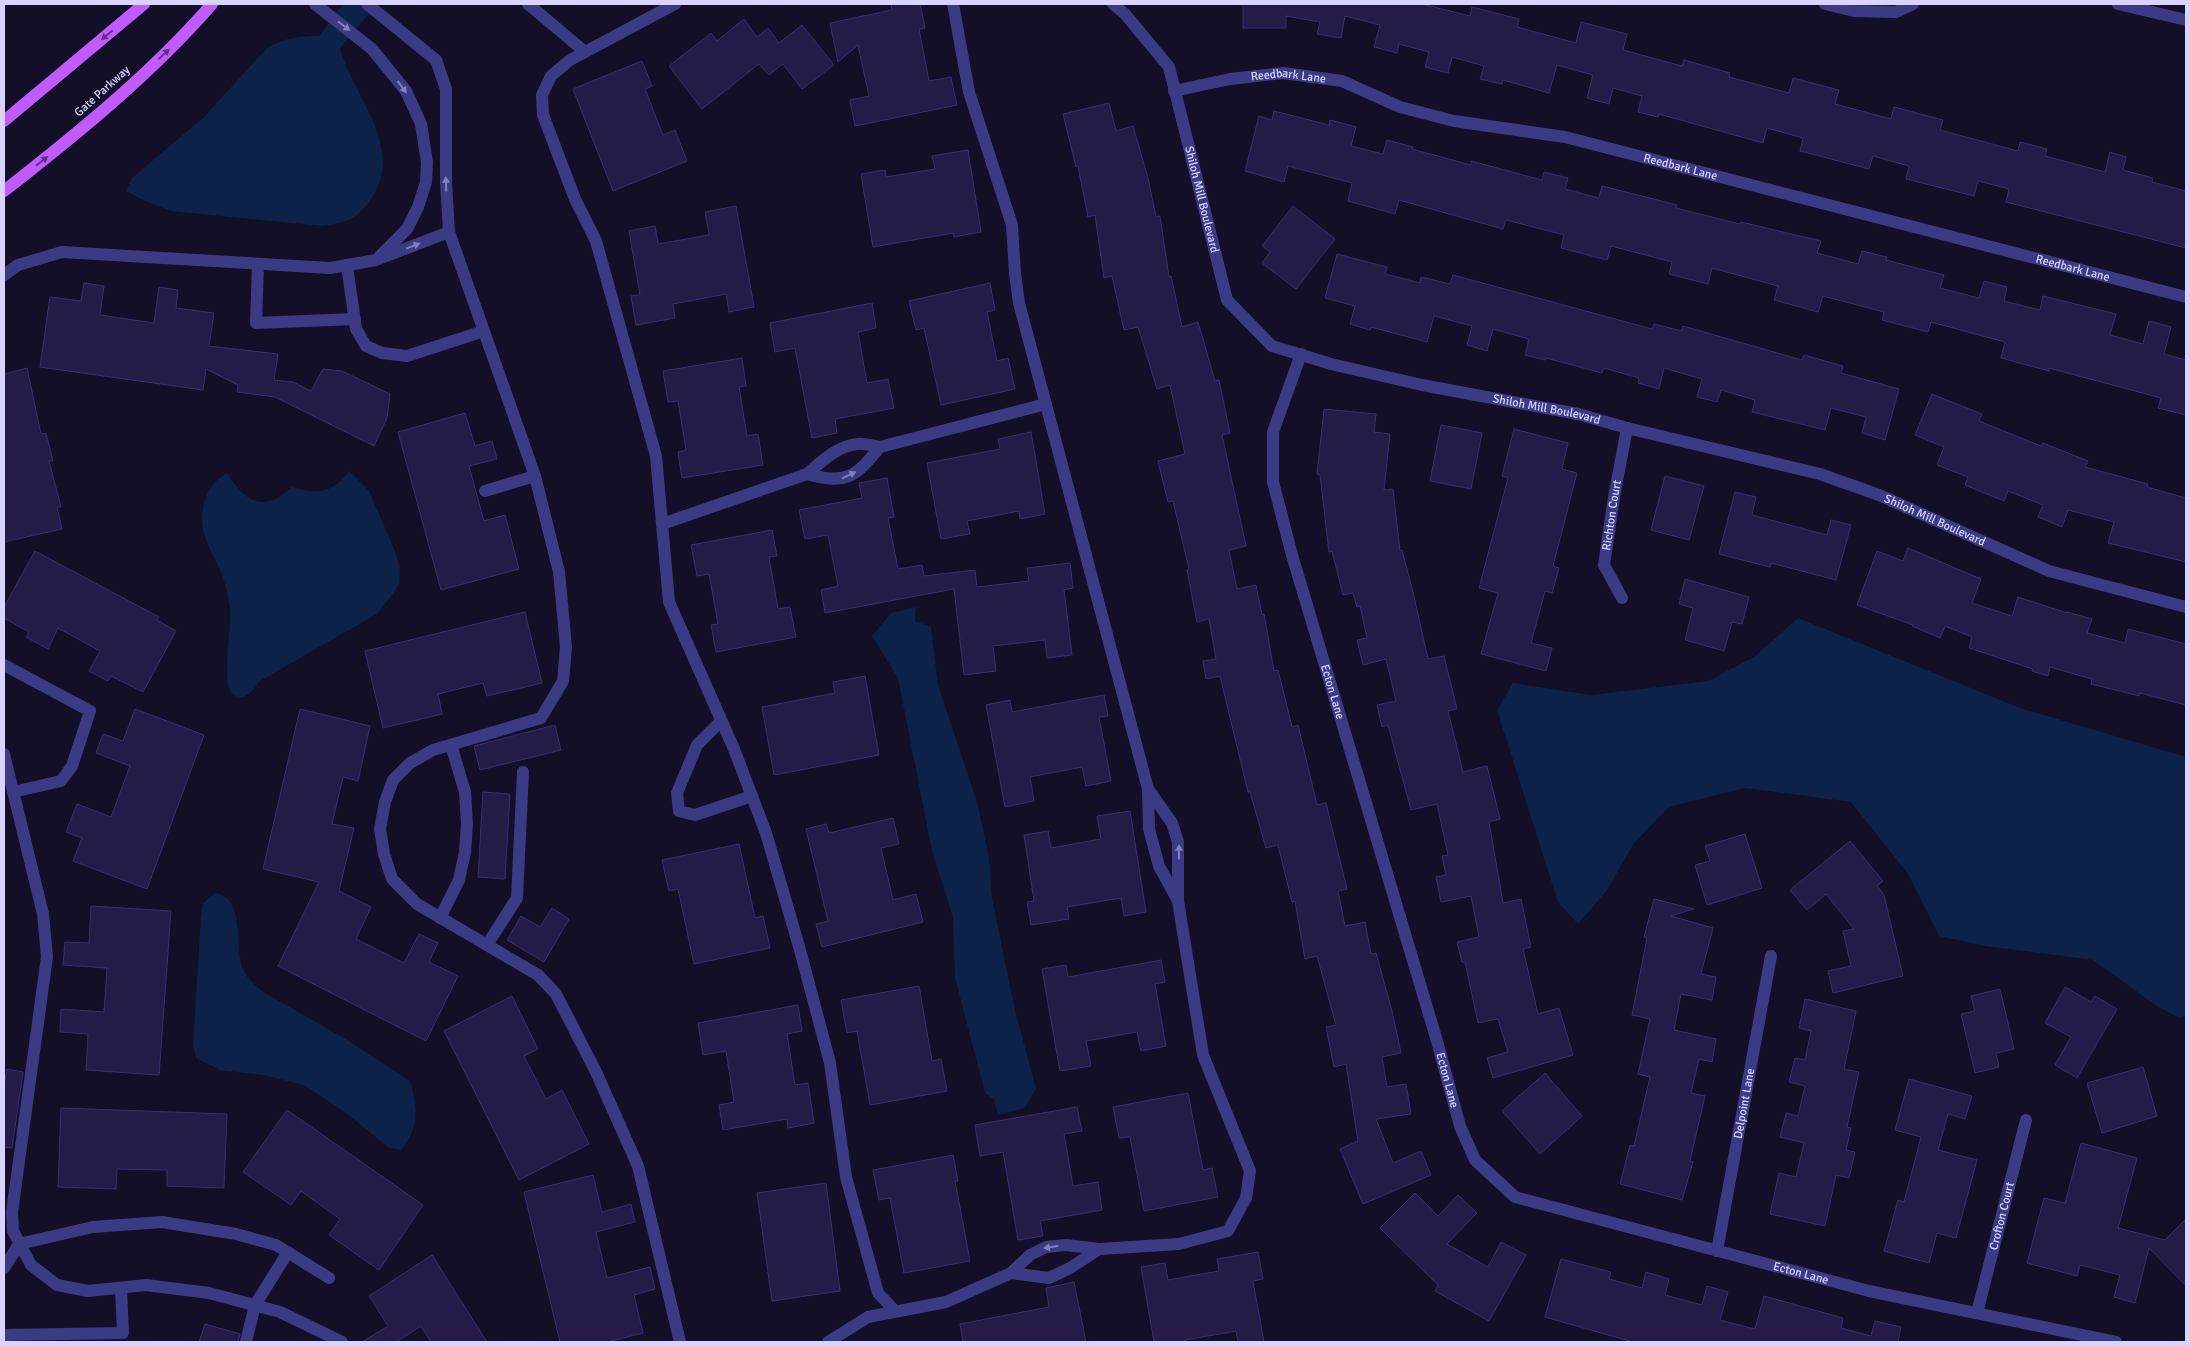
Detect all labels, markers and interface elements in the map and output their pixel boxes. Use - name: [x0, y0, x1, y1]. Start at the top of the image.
- one-way arrow: [337, 21, 350, 32]
- one-way arrow: [101, 29, 113, 40]
- one-way arrow: [158, 48, 170, 60]
- street label: Gate Parkway: [71, 62, 133, 120]
- street label: Reedbark Lane: [1250, 66, 1327, 87]
- one-way arrow: [397, 80, 408, 93]
- street label: Shiloh Mill Boulevard: [1181, 145, 1222, 254]
- street label: Reedbark Lane: [1642, 151, 1719, 184]
- one-way arrow: [35, 156, 48, 167]
- one-way arrow: [442, 176, 450, 192]
- one-way arrow: [405, 242, 420, 249]
- street label: Reedbark Lane: [2034, 252, 2111, 285]
- street label: Shiloh Mill Boulevard: [1492, 391, 1602, 428]
- one-way arrow: [842, 471, 856, 479]
- street label: Richton Court: [1599, 479, 1625, 551]
- street label: Shiloh Mill Boulevard: [1882, 491, 1988, 550]
- street label: Ecton Lane: [1317, 663, 1348, 721]
- one-way arrow: [1174, 844, 1182, 860]
- street label: Ecton Lane: [1432, 1051, 1462, 1110]
- street label: Delpoint Lane: [1731, 1067, 1758, 1140]
- street label: Crofton Court: [1986, 1181, 2018, 1252]
- one-way arrow: [1042, 1244, 1058, 1252]
- street label: Ecton Lane: [1771, 1259, 1830, 1288]

